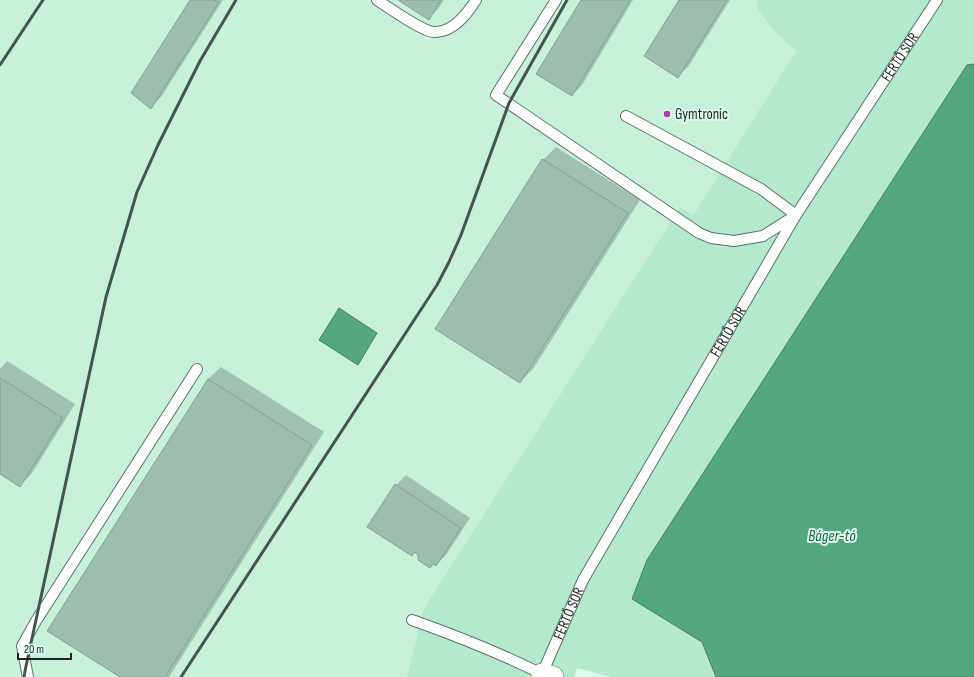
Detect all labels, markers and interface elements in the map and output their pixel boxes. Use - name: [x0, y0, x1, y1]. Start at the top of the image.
- street label: FERTŐ SOR: [877, 29, 923, 86]
- place label: Gymtronic: [675, 105, 728, 124]
- marker: Gymtronic: [662, 109, 672, 119]
- street label: FERTŐ SOR: [706, 303, 751, 360]
- water label: Báger-tó: [808, 527, 856, 546]
- street label: FERTŐ SOR: [549, 584, 589, 643]
- scale bar: [18, 635, 71, 661]
- text: 20 m: [24, 642, 44, 657]

